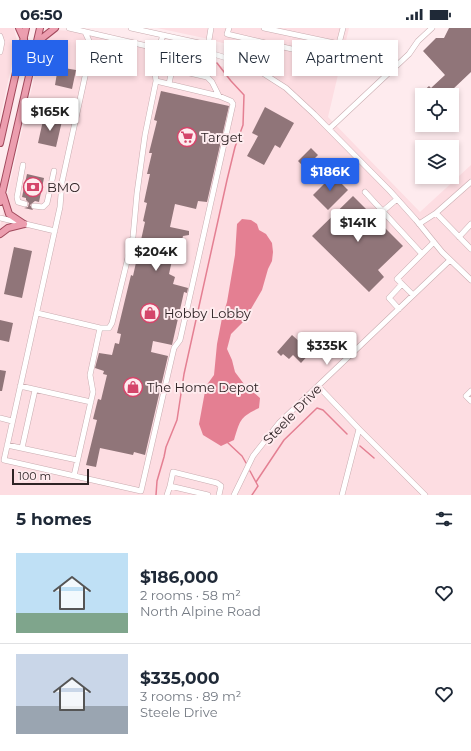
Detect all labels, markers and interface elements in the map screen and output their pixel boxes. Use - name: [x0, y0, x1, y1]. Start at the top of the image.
- text: 06:50: [20, 5, 63, 24]
- chip: Buy: [12, 40, 68, 76]
- chip: Rent: [76, 40, 137, 76]
- chip: Filters: [145, 40, 216, 76]
- chip: New: [224, 40, 284, 76]
- chip: Apartment: [292, 40, 398, 76]
- map controls: [415, 88, 459, 184]
- button: locate: [415, 88, 459, 132]
- pin: $165K: [22, 98, 78, 132]
- text: $165K: [31, 103, 69, 119]
- supermarket icon: Target: [176, 126, 198, 148]
- place label: Target: [201, 129, 243, 145]
- button: layers: [415, 140, 459, 184]
- pin: $186K: [302, 158, 358, 192]
- text: $186K: [310, 163, 350, 179]
- bank icon: BMO: [22, 176, 44, 198]
- place label: BMO: [47, 179, 80, 195]
- pin: $141K: [330, 209, 386, 243]
- text: $141K: [340, 214, 376, 230]
- pin: $204K: [128, 238, 184, 272]
- text: $204K: [134, 243, 178, 259]
- shop icon: Hobby Lobby: [139, 302, 161, 324]
- place label: Hobby Lobby: [164, 305, 252, 321]
- pin: $335K: [299, 332, 355, 366]
- text: $335K: [307, 337, 347, 353]
- shop icon: The Home Depot: [122, 376, 144, 398]
- place label: The Home Depot: [147, 379, 259, 395]
- street label: Steele Drive: [259, 380, 325, 447]
- scale bar: [12, 467, 89, 486]
- text: 100 m: [18, 469, 51, 483]
- icon: filters: [433, 508, 455, 530]
- text: 5 homes: [16, 509, 92, 529]
- text: $186,000: [140, 567, 218, 587]
- icon: home: [48, 569, 96, 617]
- icon: heart: [433, 582, 455, 604]
- text: 2 rooms · 58 m²: [140, 587, 241, 603]
- text: North Alpine Road: [140, 603, 261, 619]
- text: $335,000: [140, 668, 220, 688]
- icon: home: [48, 670, 96, 718]
- icon: heart: [433, 683, 455, 705]
- text: 3 rooms · 89 m²: [140, 688, 241, 704]
- text: Steele Drive: [140, 704, 218, 720]

